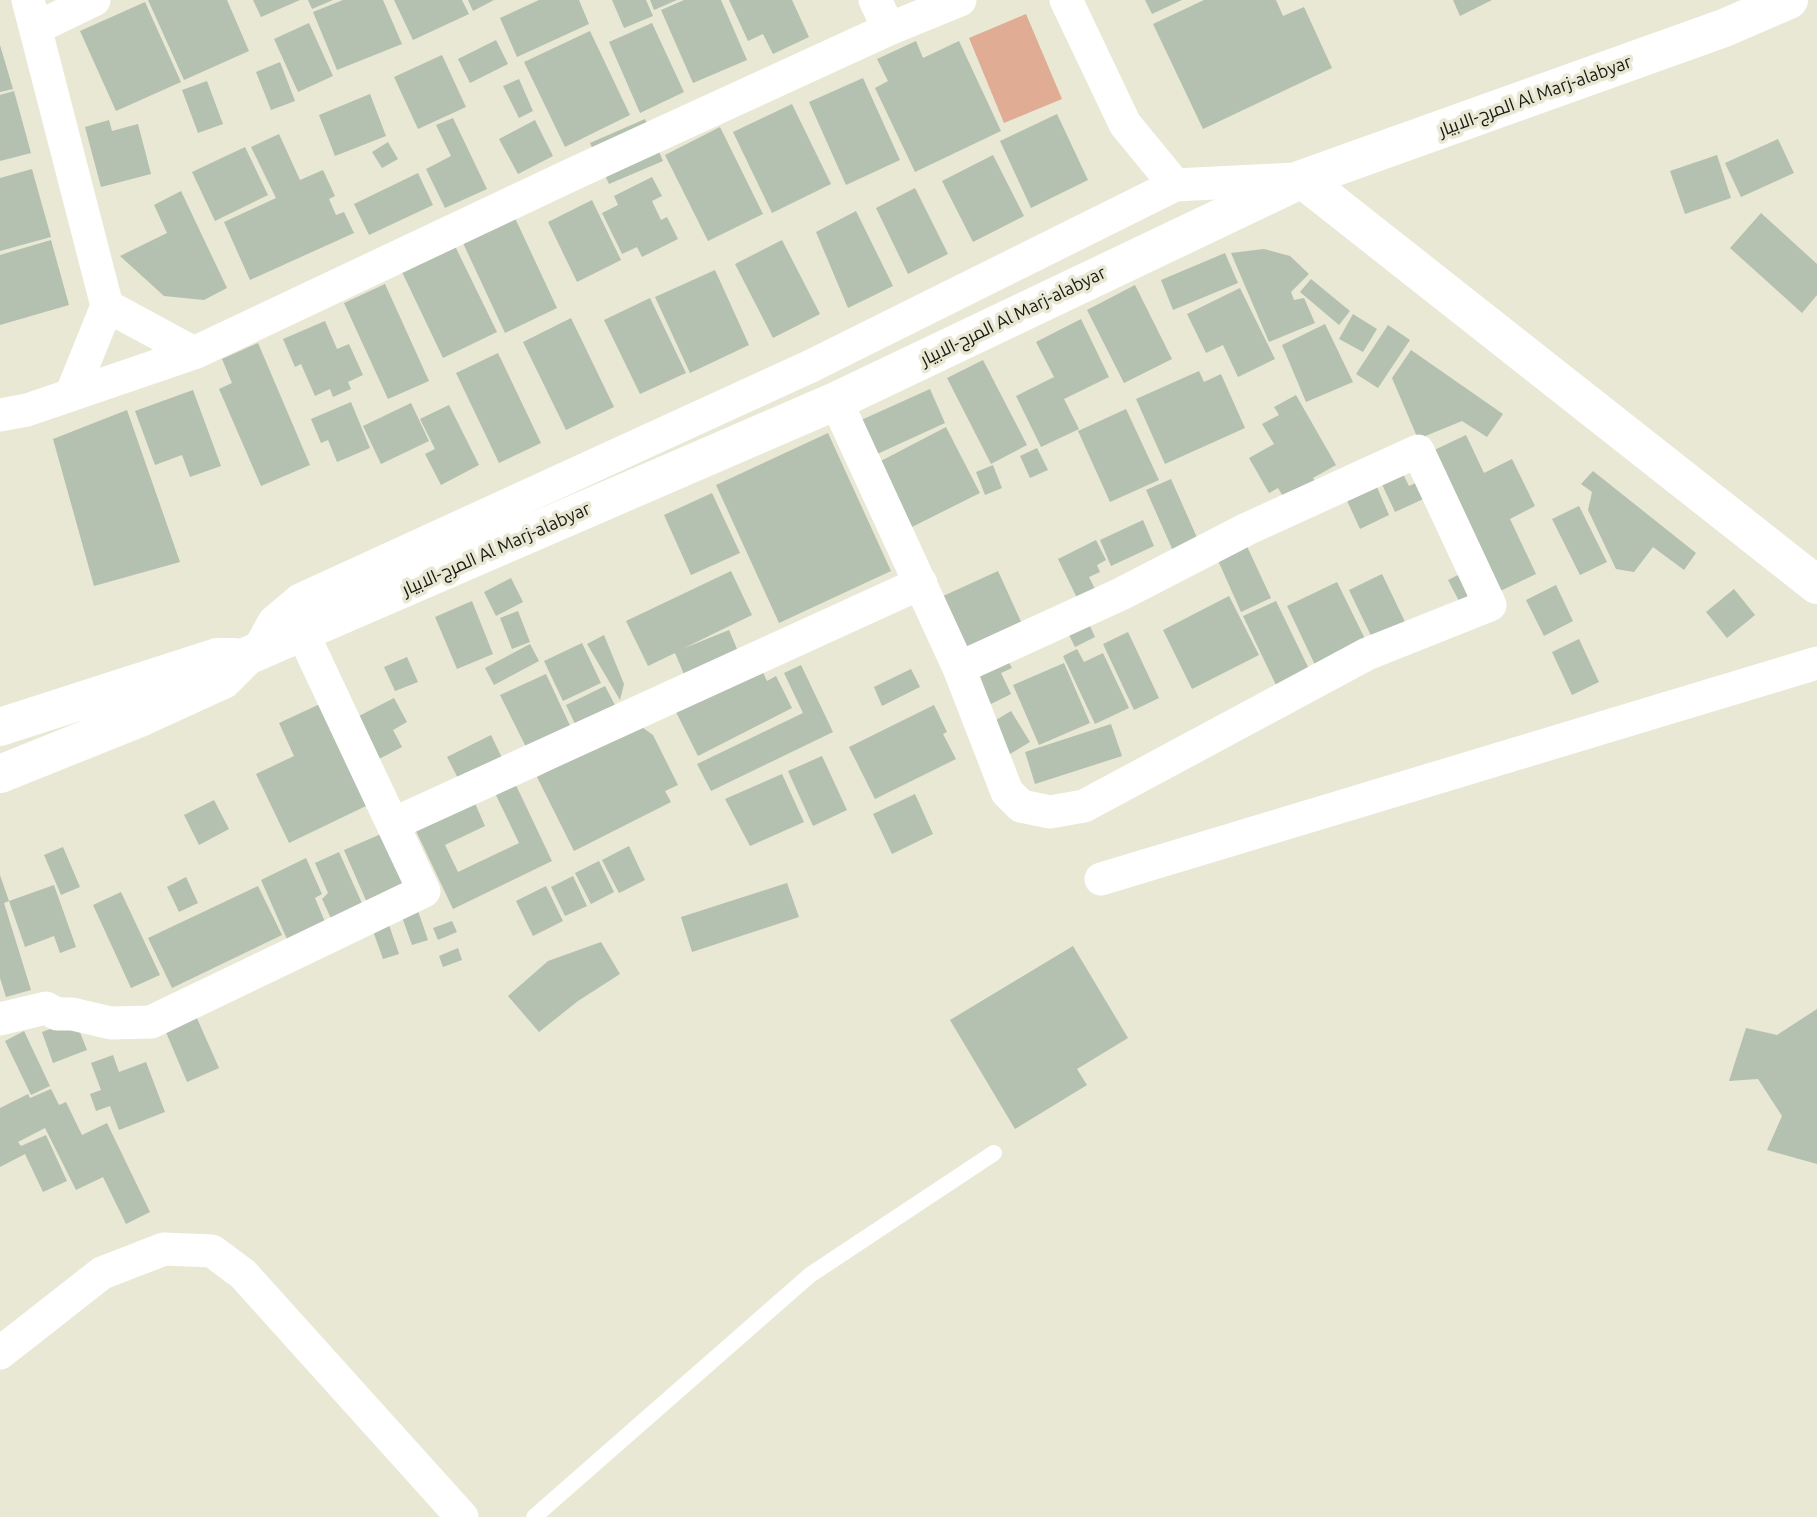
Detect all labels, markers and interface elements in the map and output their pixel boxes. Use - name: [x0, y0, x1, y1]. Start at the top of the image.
- street label: المرج-الابيار Al Marj-alabyar: [1435, 51, 1635, 141]
- street label: المرج-الابيار Al Marj-alabyar: [917, 262, 1109, 370]
- street label: المرج-الابيار Al Marj-alabyar: [398, 498, 594, 600]

